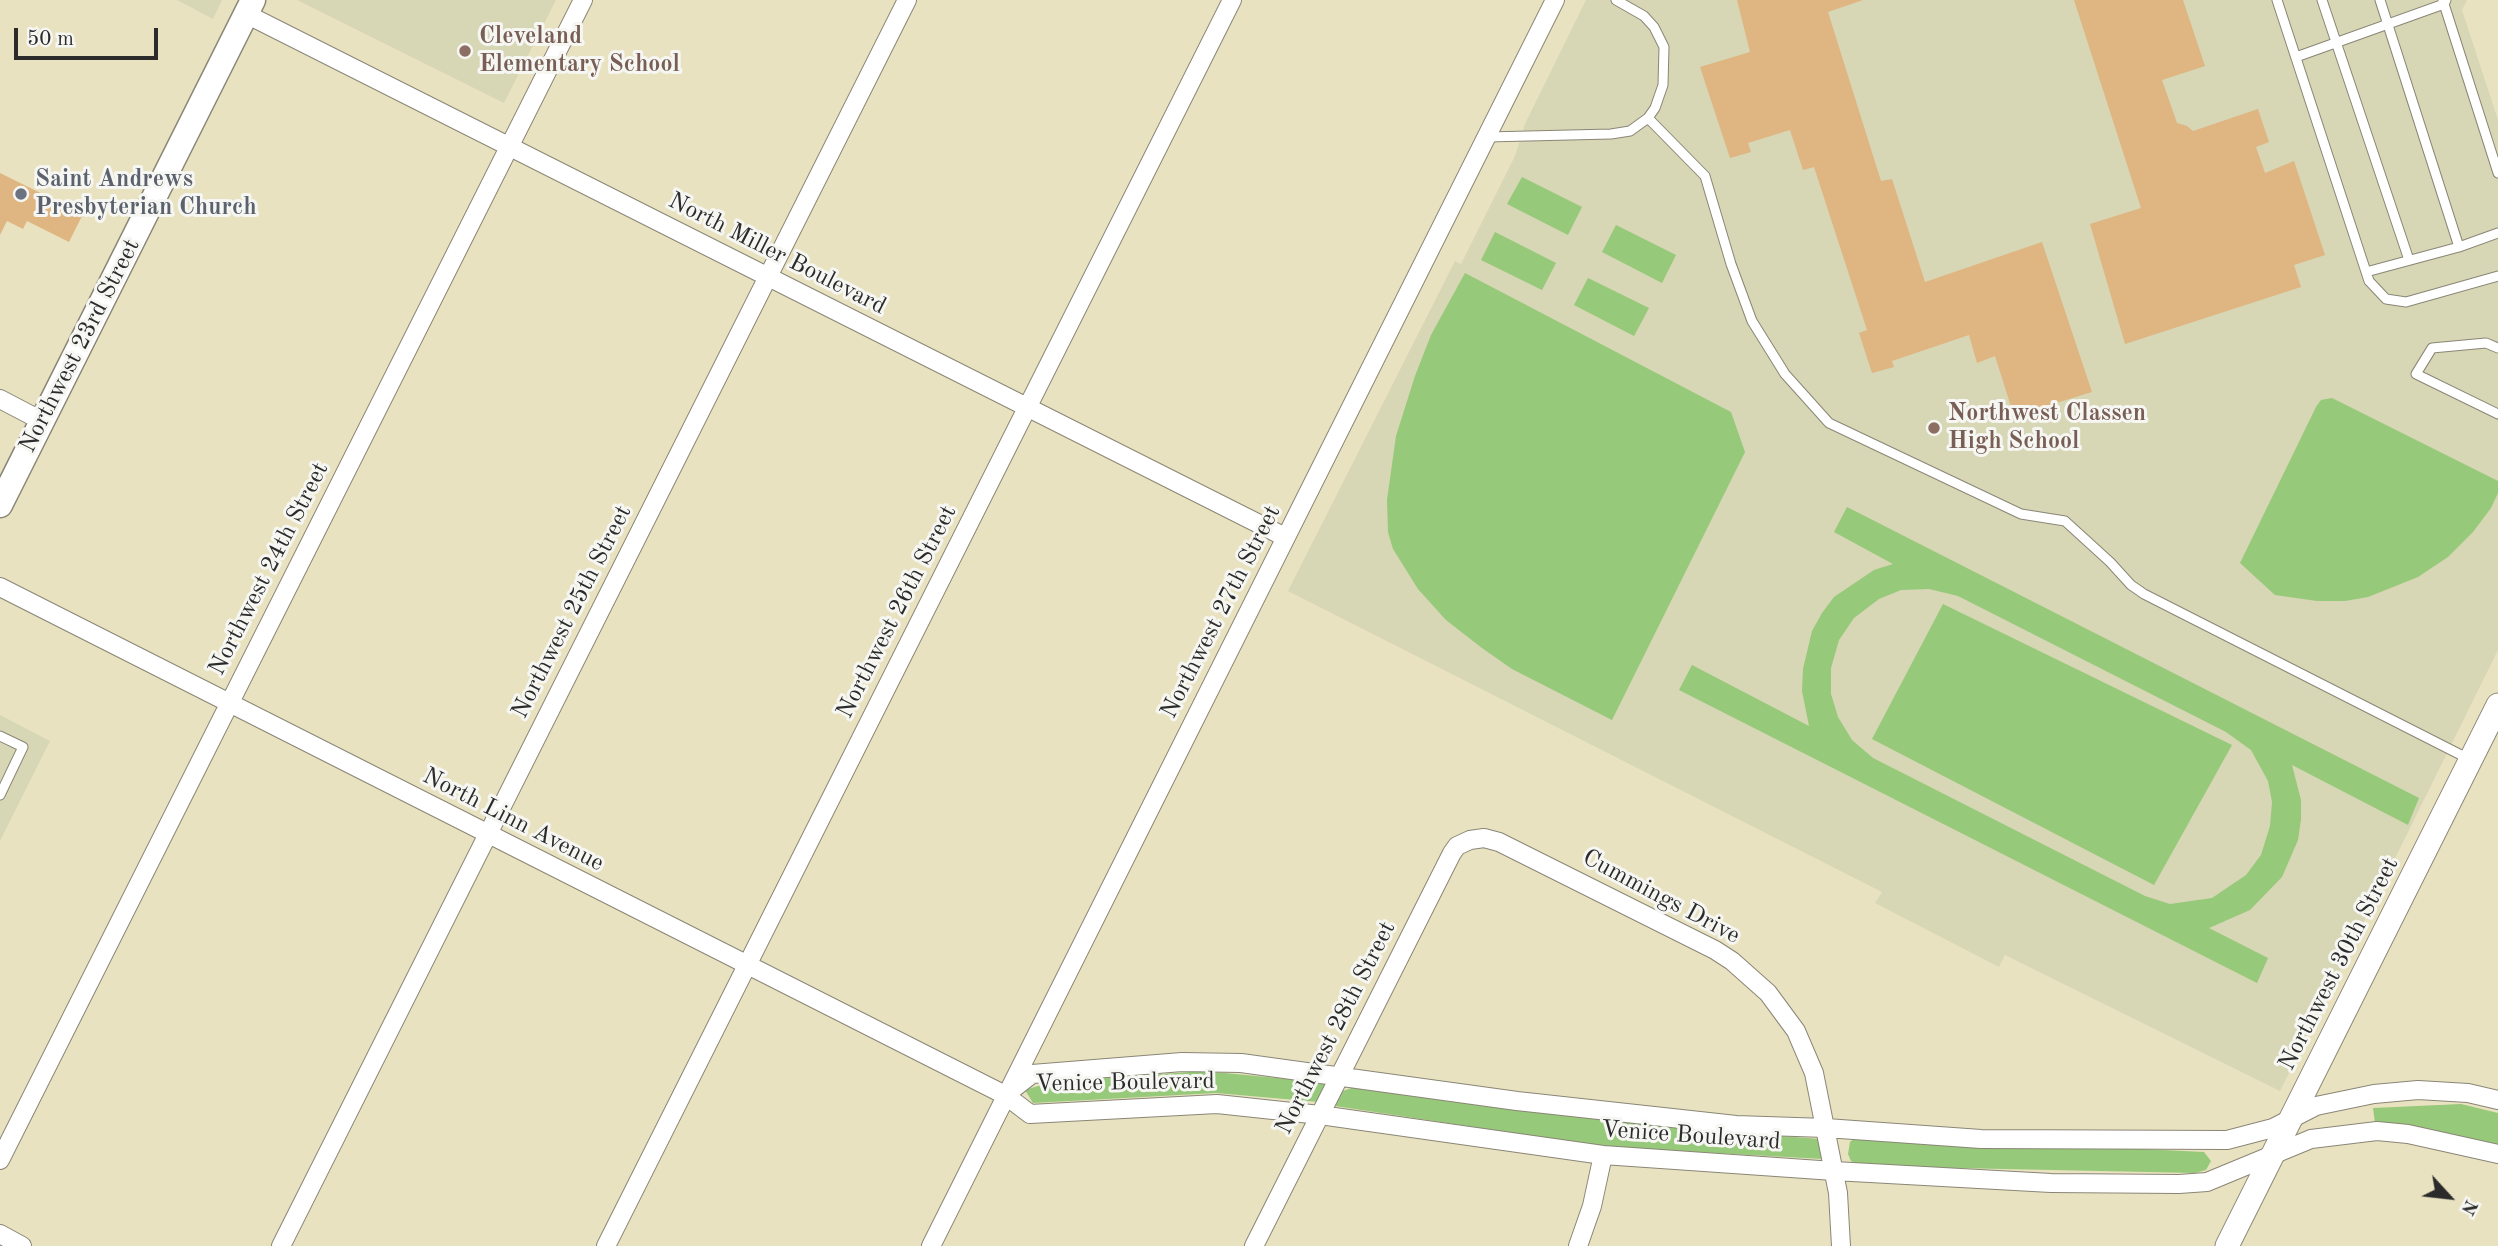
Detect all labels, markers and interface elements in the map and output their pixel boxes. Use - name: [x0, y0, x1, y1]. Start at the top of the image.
- scale bar: [18, 14, 161, 58]
- place label: Cleveland Elementary School: [479, 23, 680, 79]
- text: 50 m: [27, 29, 74, 50]
- marker: Cleveland Elementary School: [457, 43, 473, 59]
- place label: Saint Andrews Presbyterian Church: [35, 166, 257, 222]
- marker: Saint Andrews Presbyterian Church: [13, 186, 29, 202]
- street label: North Miller Boulevard: [663, 187, 891, 321]
- street label: Northwest 23rd Street: [14, 234, 146, 458]
- place label: Northwest Classen High School: [1948, 400, 2146, 456]
- marker: Northwest Classen High School: [1926, 420, 1942, 436]
- street label: Northwest 24th Street: [203, 458, 335, 680]
- street label: Northwest 25th Street: [506, 501, 638, 723]
- street label: Northwest 26th Street: [831, 501, 963, 723]
- street label: Northwest 27th Street: [1155, 501, 1287, 723]
- street label: North Linn Avenue: [417, 762, 609, 878]
- street label: Cummings Drive: [1577, 843, 1745, 951]
- street label: Northwest 30th Street: [2273, 853, 2405, 1075]
- street label: Northwest 28th Street: [1270, 917, 1402, 1139]
- street label: Venice Boulevard: [1035, 1067, 1215, 1099]
- street label: Venice Boulevard: [1600, 1115, 1782, 1157]
- north arrow: [2414, 1162, 2484, 1232]
- text: N: [2456, 1196, 2480, 1218]

